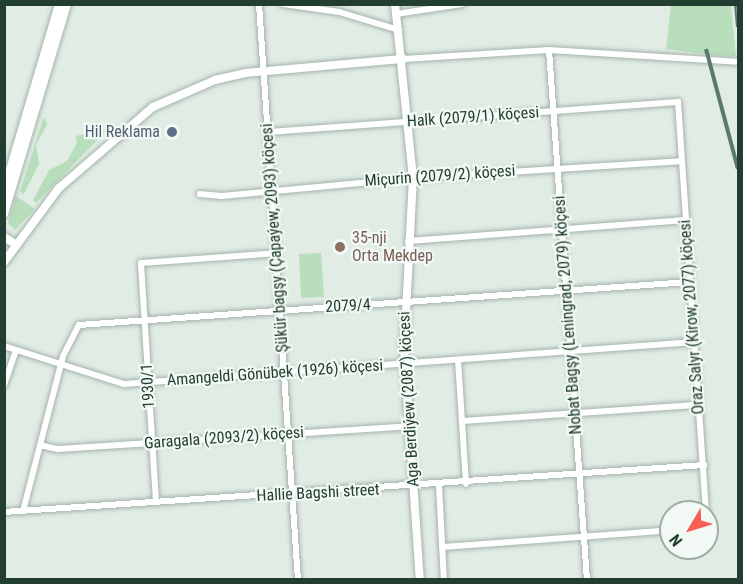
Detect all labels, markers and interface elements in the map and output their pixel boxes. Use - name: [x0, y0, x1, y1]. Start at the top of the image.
- street label: Halk (2079/1) köçesi: [406, 103, 540, 131]
- place label: Hil Reklama: [85, 122, 160, 142]
- street label: Şükür bagşy (Çapaýew, 2093) köçesi: [257, 123, 293, 353]
- marker: Hil Reklama: [165, 125, 179, 139]
- street label: Miçurin (2079/2) köçesi: [364, 161, 516, 191]
- street label: Nobat Bagşy (Leningrad, 2079) köçesi: [550, 195, 586, 435]
- street label: Oraz Salyr (Kirow, 2077) köçesi: [676, 219, 708, 415]
- place label: 35-nji Orta Mekdep: [352, 228, 433, 266]
- marker: 35-nji Orta Mekdep: [333, 240, 347, 254]
- street label: 2079/4: [325, 295, 371, 317]
- street label: Aga Berdiýew (2087) köçesi: [395, 311, 423, 487]
- street label: Amangeldi Gönübek (1926) köçesi: [166, 356, 384, 390]
- street label: 1930/1: [137, 363, 159, 409]
- street label: Garagala (2093/2) köçesi: [143, 423, 305, 453]
- street label: Hallie Bagshi street: [256, 480, 380, 506]
- north arrow: [659, 500, 719, 560]
- text: N: [666, 530, 687, 550]

